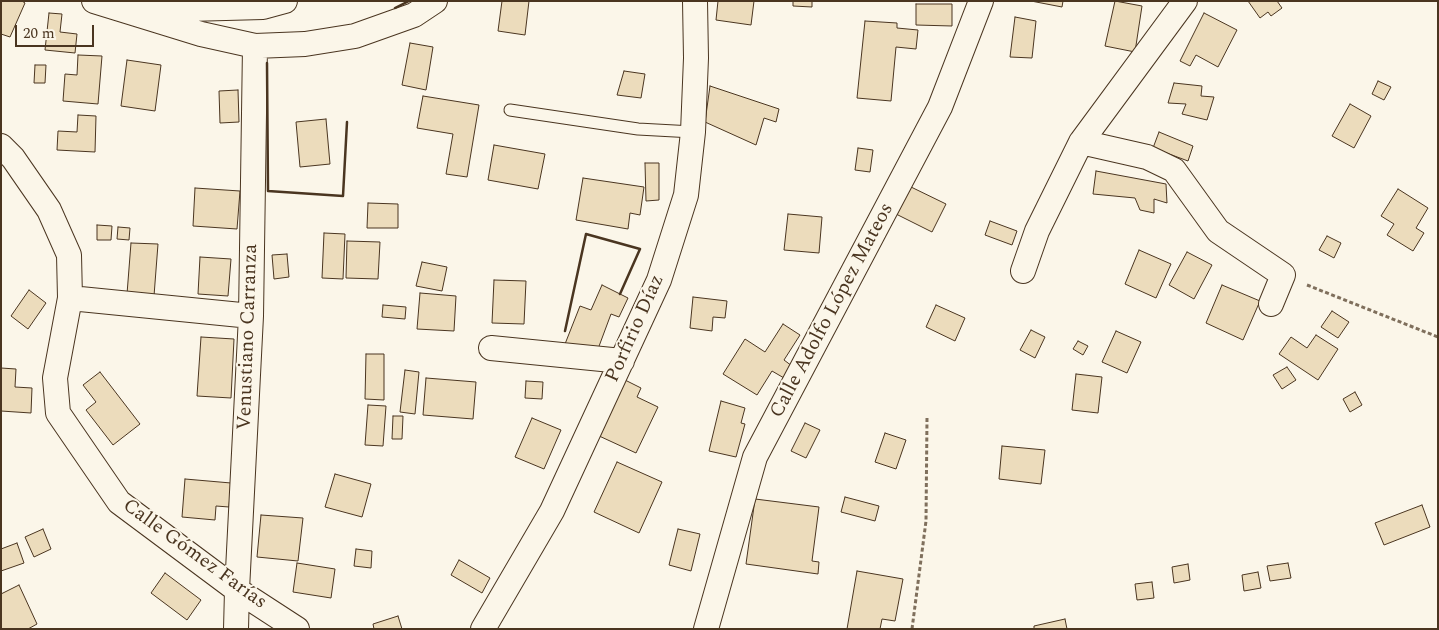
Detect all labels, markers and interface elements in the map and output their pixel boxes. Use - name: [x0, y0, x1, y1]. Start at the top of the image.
- scale bar: [18, 15, 96, 47]
- text: 20 m: [23, 22, 55, 45]
- street label: Calle Adolfo López Mateos: [766, 199, 900, 423]
- street label: Venustiano Carranza: [234, 243, 264, 431]
- street label: Porfirio Díaz: [602, 271, 670, 387]
- street label: Calle Gómez Farías: [117, 495, 271, 615]

